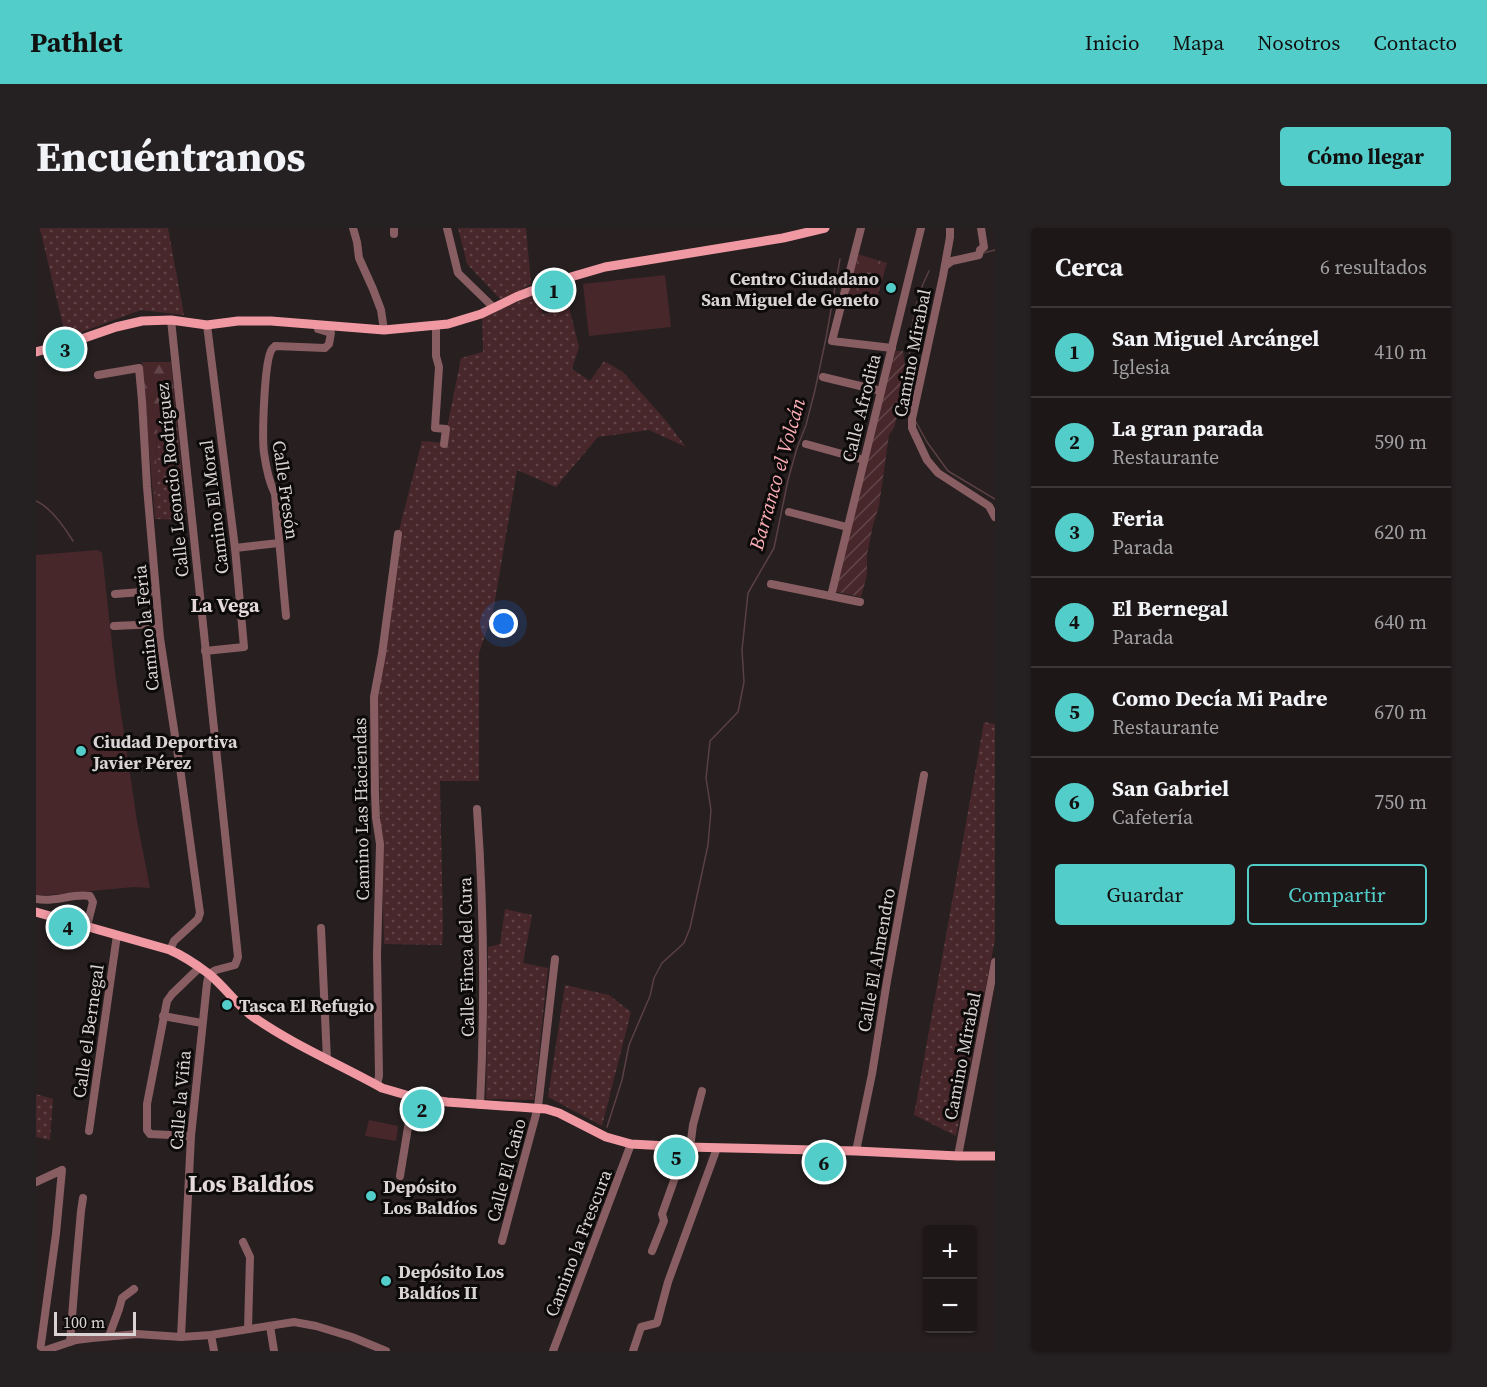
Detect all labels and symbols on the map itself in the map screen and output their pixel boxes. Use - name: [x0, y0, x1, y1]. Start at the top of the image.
- place label: Centro Ciudadano San Miguel de Geneto: [701, 266, 879, 312]
- pin: 1: [534, 268, 574, 312]
- marker: Centro Ciudadano San Miguel de Geneto: [884, 281, 898, 295]
- street label: Camino Mirabal: [887, 287, 937, 419]
- pin: 3: [45, 326, 84, 372]
- street label: Calle Afrodita: [835, 350, 887, 465]
- street label: Calle Leoncio Rodríguez: [149, 382, 195, 578]
- water label: Barranco el Volcán: [742, 394, 812, 554]
- street label: Camino El Moral: [193, 438, 235, 576]
- street label: Calle Fresón: [267, 439, 305, 541]
- street label: Camino la Feria: [127, 563, 165, 692]
- district label: La Vega: [190, 591, 260, 619]
- your location: [489, 609, 518, 638]
- street label: Camino Las Haciendas: [347, 717, 375, 901]
- place label: Ciudad Deportiva Javier Pérez: [92, 729, 238, 775]
- marker: Ciudad Deportiva Javier Pérez: [74, 744, 88, 758]
- street label: Calle Finca del Cura: [452, 876, 480, 1037]
- street label: Calle El Almendro: [851, 886, 901, 1034]
- pin: 4: [48, 904, 87, 950]
- street label: Calle el Bernegal: [66, 962, 110, 1100]
- street label: Camino Mirabal: [937, 990, 987, 1122]
- place label: Tasca El Refugio: [239, 993, 374, 1018]
- marker: Tasca El Refugio: [220, 998, 234, 1012]
- street label: Calle la Viña: [163, 1048, 197, 1151]
- pin: 2: [402, 1086, 442, 1132]
- street label: Calle El Caño: [480, 1115, 532, 1225]
- pin: 5: [656, 1134, 696, 1180]
- pin: 6: [804, 1140, 844, 1184]
- street label: Camino la Frescura: [538, 1165, 618, 1320]
- district label: Los Baldíos: [188, 1167, 314, 1200]
- place label: Depósito Los Baldíos: [383, 1174, 477, 1220]
- marker: Depósito Los Baldíos: [364, 1189, 378, 1203]
- place label: Depósito Los Baldíos II: [398, 1259, 504, 1305]
- marker: Depósito Los Baldíos II: [379, 1274, 393, 1288]
- scale bar: [54, 1309, 136, 1336]

